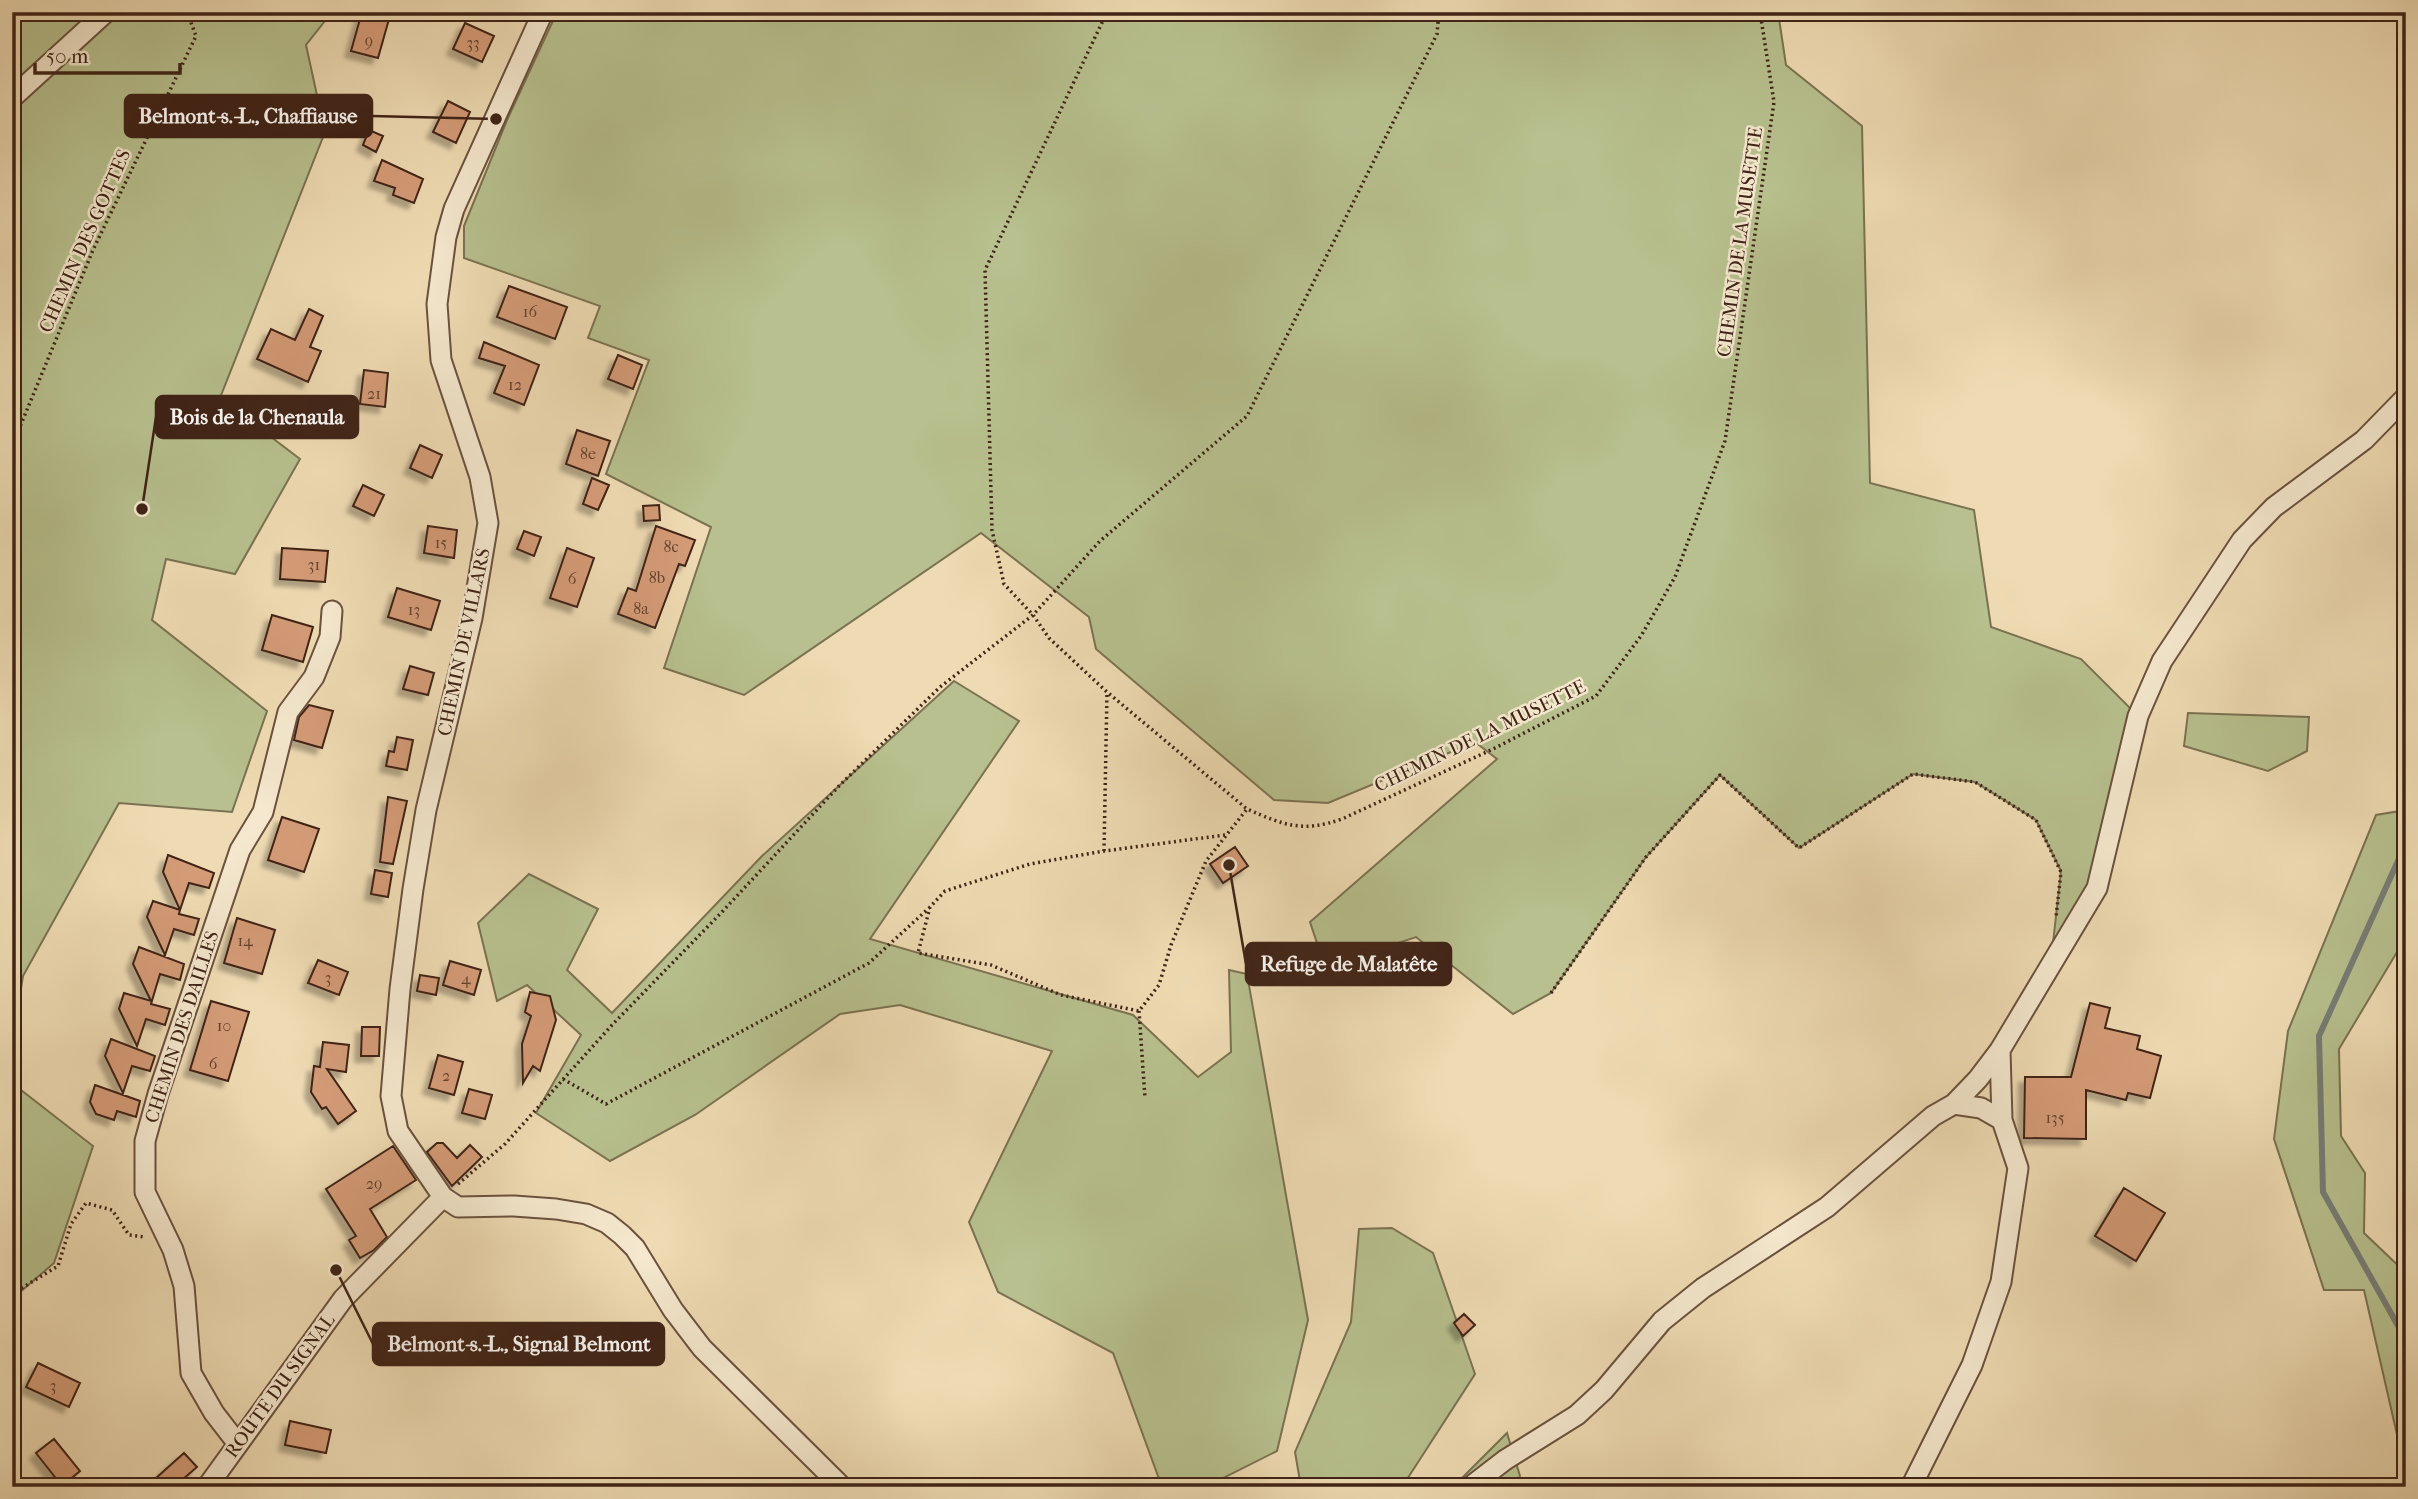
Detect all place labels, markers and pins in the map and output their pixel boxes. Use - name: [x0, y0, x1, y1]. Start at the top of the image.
- callout: Belmont-s.-L., Chaffiause: [125, 95, 372, 137]
- callout: Bois de la Chenaula: [156, 396, 358, 438]
- callout: Refuge de Malatête: [1246, 943, 1451, 985]
- callout: Belmont-s.-L., Signal Belmont: [373, 1323, 664, 1365]

